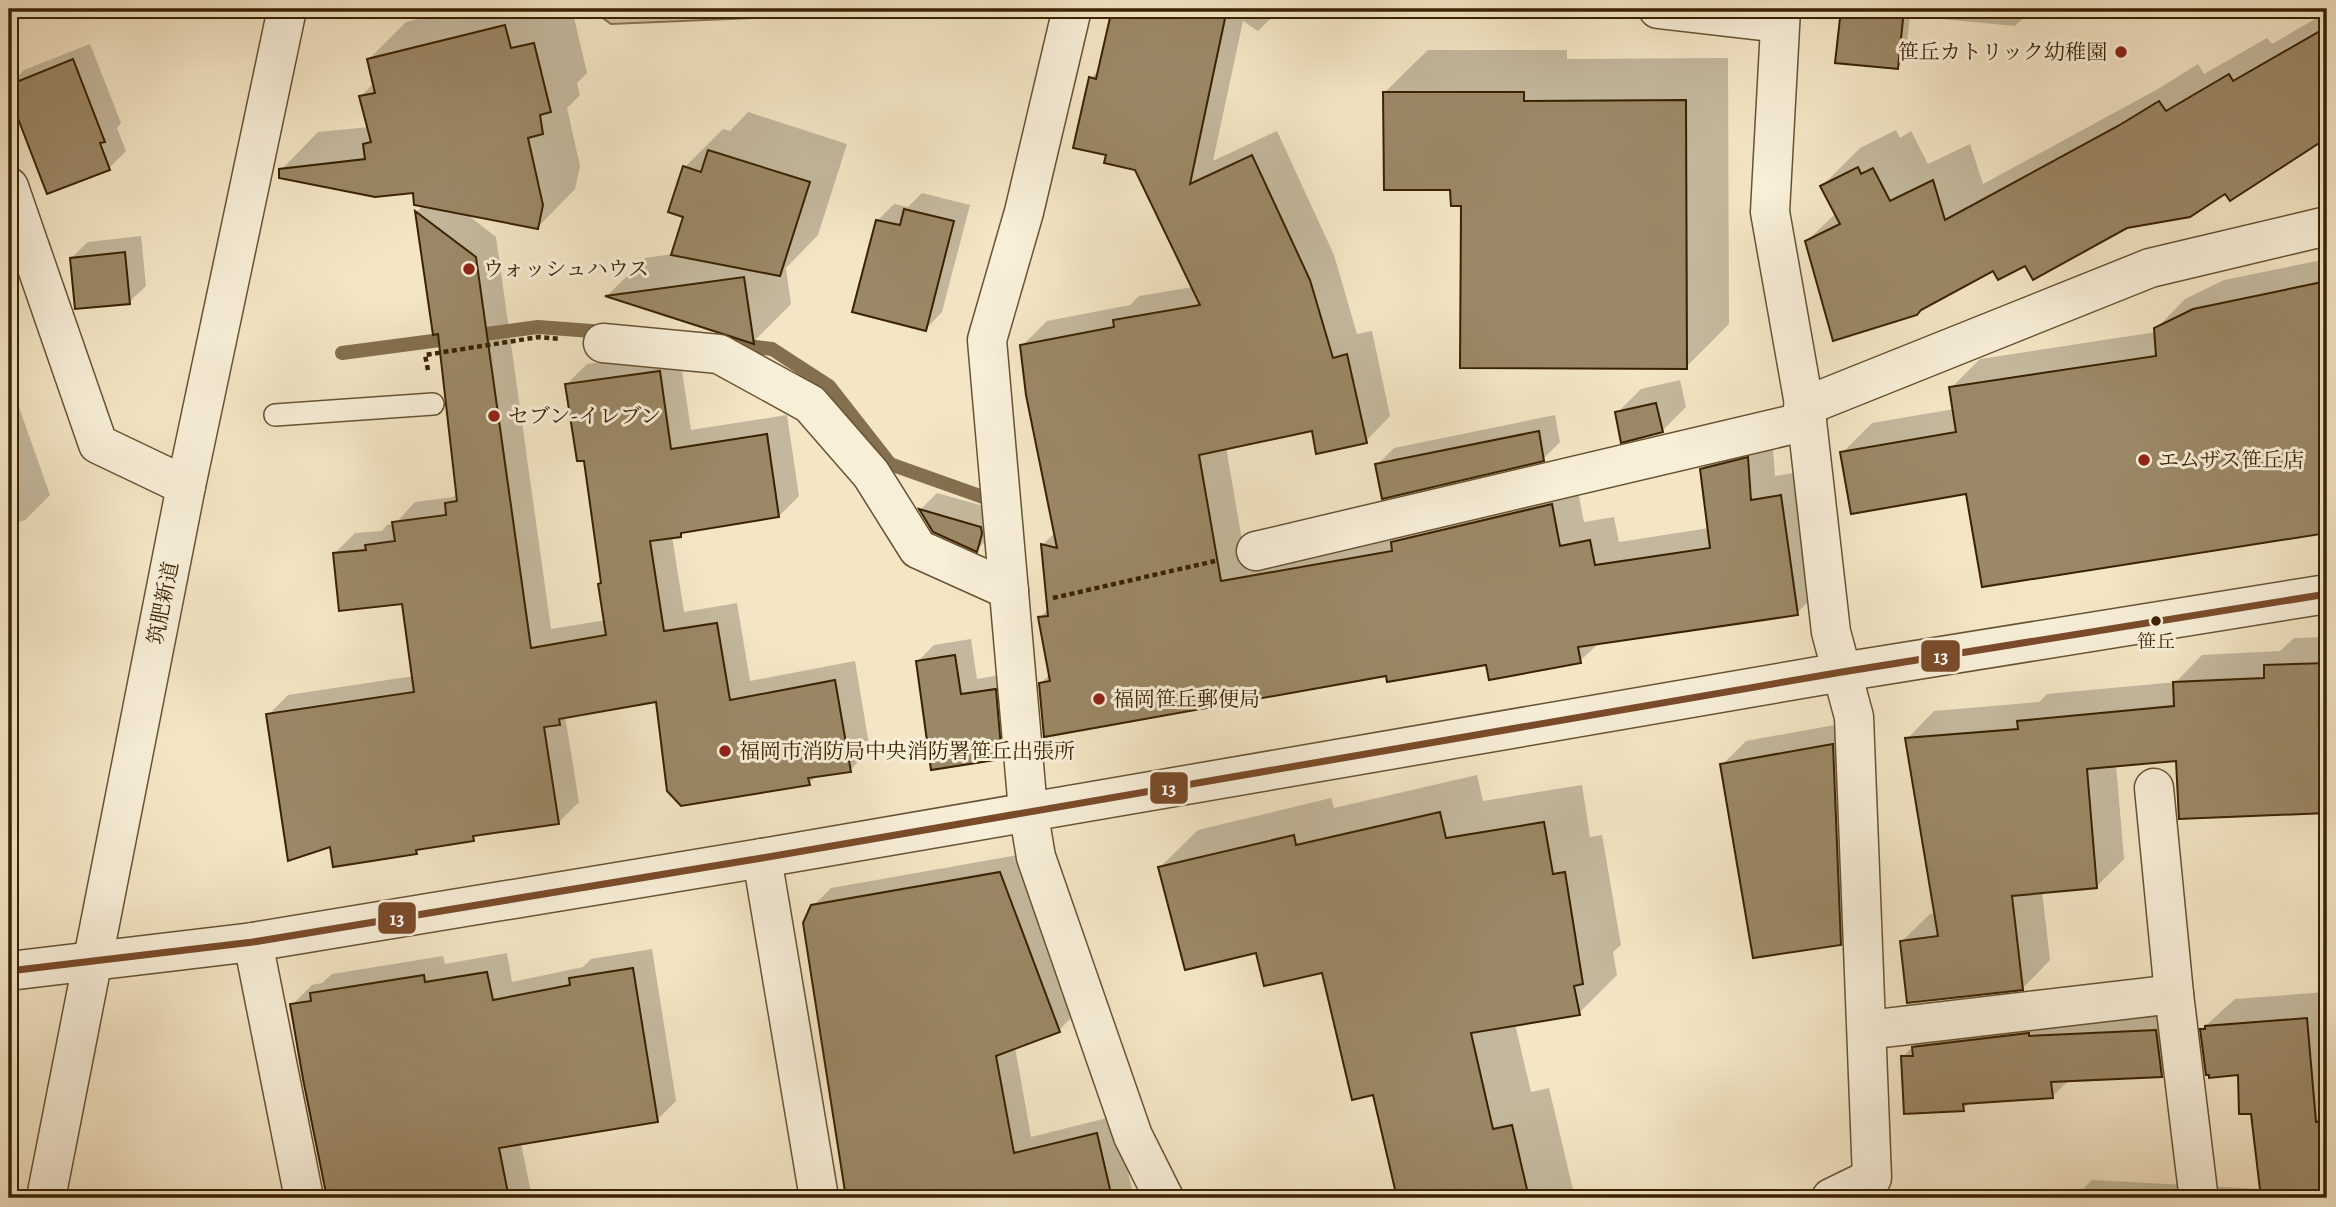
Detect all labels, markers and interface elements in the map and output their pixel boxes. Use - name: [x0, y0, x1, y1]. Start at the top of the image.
- place label: 笹丘カトリック幼稚園: [1898, 38, 2107, 66]
- marker: 笹丘カトリック幼稚園: [2113, 44, 2129, 60]
- place label: ウォッシュハウス: [483, 255, 649, 283]
- marker: ウォッシュハウス: [461, 261, 477, 277]
- place label: セブン-イレブン: [508, 402, 661, 430]
- marker: セブン-イレブン: [486, 408, 502, 424]
- place label: エムザス笹丘店: [2158, 446, 2304, 474]
- marker: エムザス笹丘店: [2136, 452, 2152, 468]
- street label: 筑肥新道: [141, 559, 185, 647]
- marker: 笹丘: [2149, 614, 2163, 628]
- place label: 笹丘: [2137, 629, 2175, 655]
- line badge: 13: [1920, 639, 1961, 673]
- text: 13: [1934, 644, 1948, 670]
- place label: 福岡笹丘郵便局: [1113, 685, 1260, 713]
- marker: 福岡笹丘郵便局: [1091, 691, 1107, 707]
- place label: 福岡市消防局中央消防署笹丘出張所: [739, 737, 1075, 765]
- marker: 福岡市消防局中央消防署笹丘出張所: [717, 743, 733, 759]
- line badge: 13: [1149, 771, 1189, 805]
- text: 13: [1162, 776, 1176, 802]
- line badge: 13: [377, 901, 417, 935]
- text: 13: [390, 906, 404, 932]

